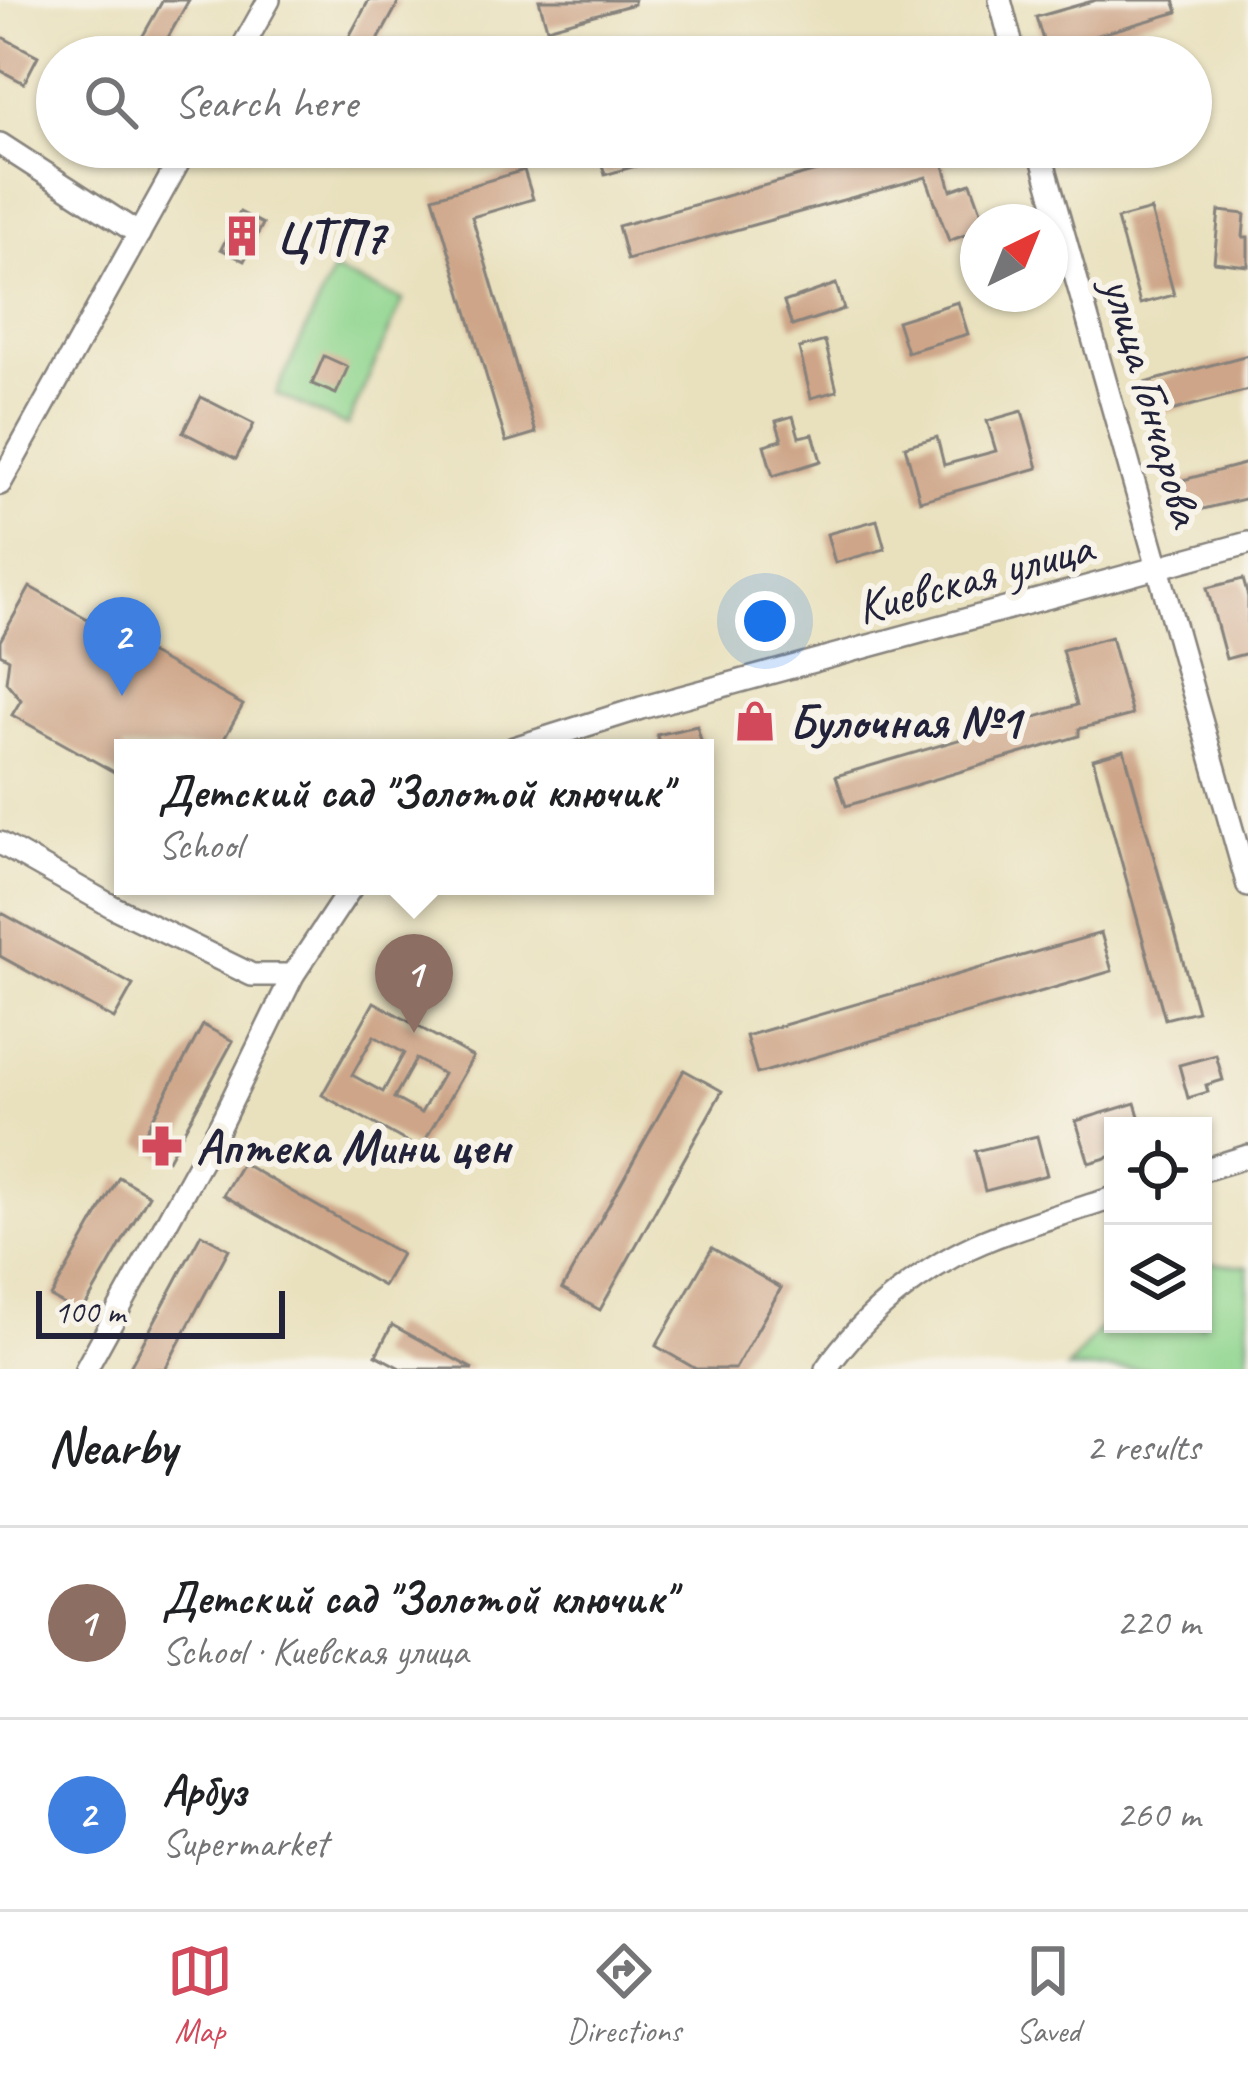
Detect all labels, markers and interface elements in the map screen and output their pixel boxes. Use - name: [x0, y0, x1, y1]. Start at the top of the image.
- search box: [36, 36, 1212, 168]
- icon: search: [78, 69, 144, 135]
- text: Search here: [174, 74, 357, 131]
- north arrow: [960, 204, 1068, 312]
- place label: ЦТП7: [276, 207, 389, 267]
- building icon: ЦТП7: [219, 213, 265, 259]
- street label: улица Гончарова: [1088, 267, 1218, 535]
- street label: Киевская улица: [850, 516, 1102, 637]
- your location: [735, 591, 795, 651]
- pin: 2: [83, 597, 161, 696]
- place label: Булочная №1: [789, 692, 1026, 752]
- shop icon: Булочная №1: [732, 698, 778, 744]
- popup: [114, 739, 714, 895]
- text: Детский сад "Золотой ключик": [158, 764, 670, 821]
- text: School: [158, 821, 242, 870]
- pin: 1: [375, 934, 453, 1033]
- place label: Aптека Mини цен: [196, 1117, 513, 1177]
- map controls: [1104, 1117, 1212, 1333]
- button: locate: [1104, 1117, 1212, 1225]
- pharmacy icon: Aптека Mини цен: [139, 1123, 185, 1169]
- button: layers: [1104, 1225, 1212, 1333]
- scale bar: [36, 1285, 285, 1338]
- text: 100 m: [54, 1291, 125, 1333]
- text: Nearby: [48, 1415, 176, 1479]
- text: 2 results: [1086, 1423, 1200, 1472]
- text: Детский сад "Золотой ключик": [162, 1570, 674, 1627]
- text: 1: [78, 1598, 96, 1647]
- text: 220 m: [1116, 1598, 1200, 1647]
- text: School · Киевская улица: [162, 1627, 468, 1676]
- text: Арбуз: [162, 1762, 246, 1819]
- text: 2: [78, 1790, 96, 1839]
- text: 260 m: [1116, 1790, 1200, 1839]
- text: Supermarket: [162, 1819, 328, 1868]
- tab: Map: [167, 1938, 233, 2052]
- tab: Directions: [567, 1938, 681, 2052]
- tab: Saved: [1015, 1938, 1081, 2052]

